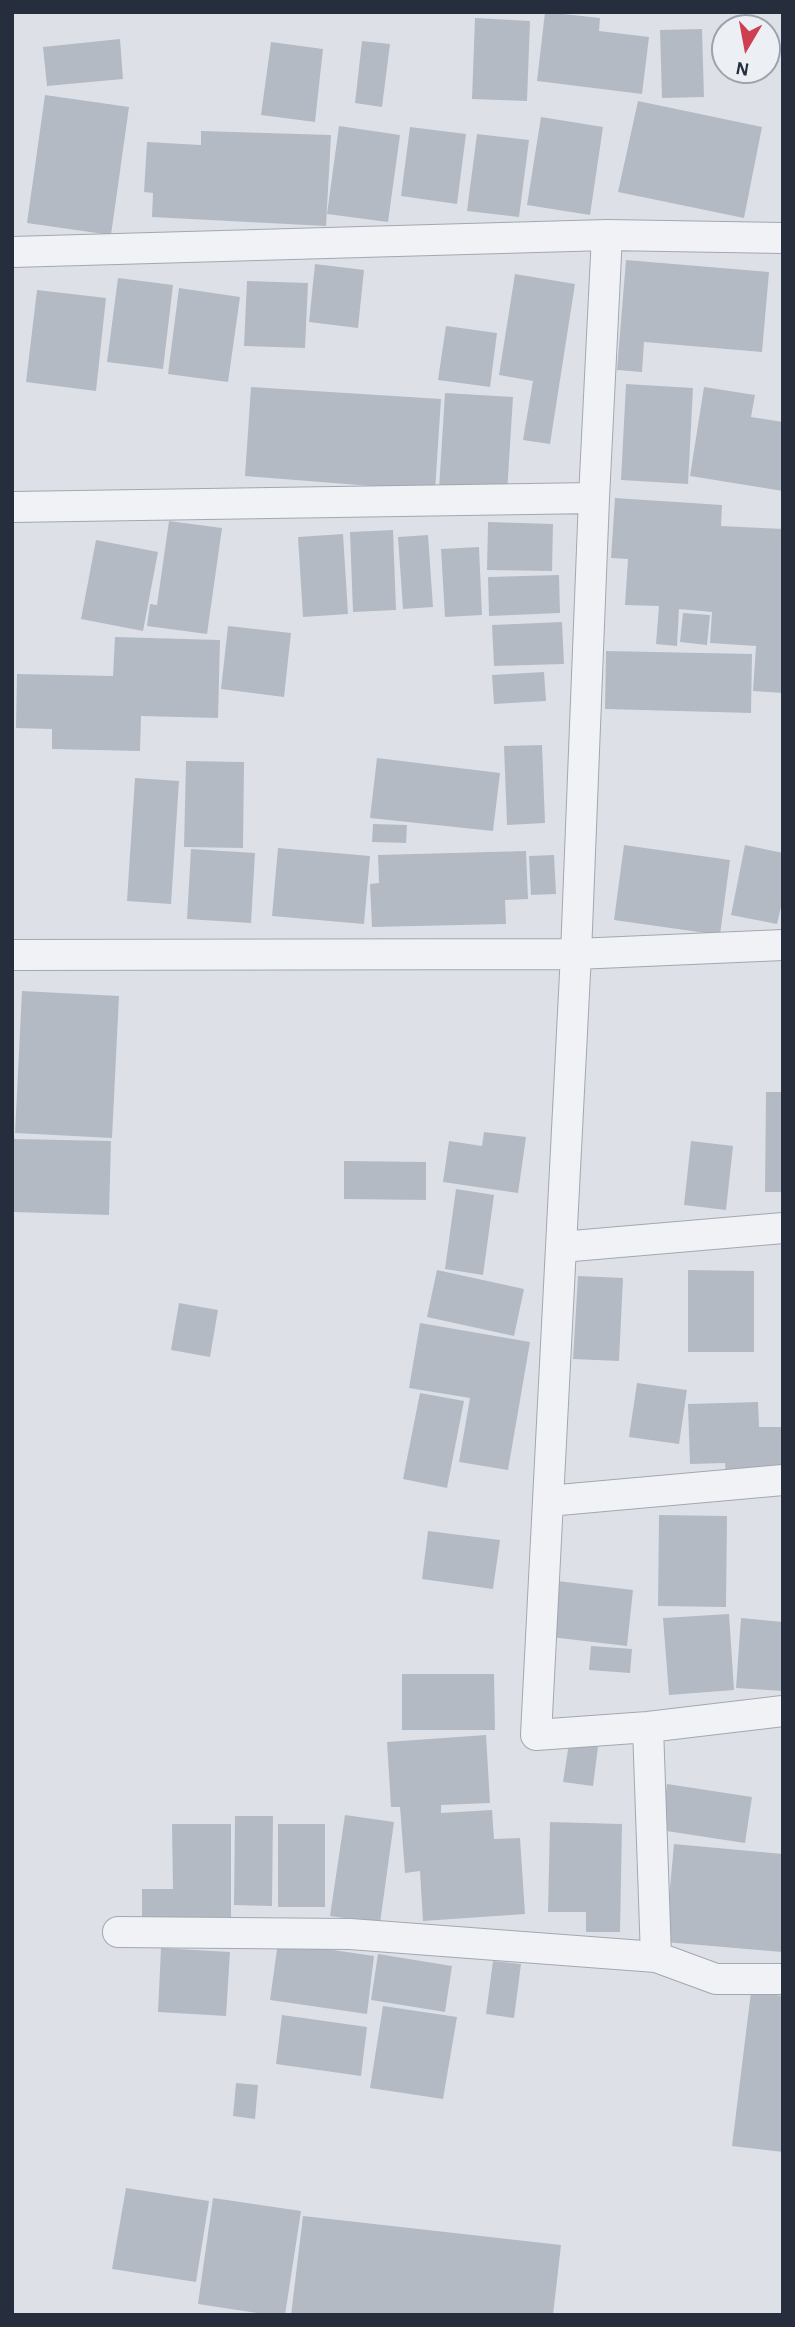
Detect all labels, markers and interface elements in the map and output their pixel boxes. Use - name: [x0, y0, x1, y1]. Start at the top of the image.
- north arrow: [711, 14, 781, 84]
- text: N: [734, 58, 751, 79]

